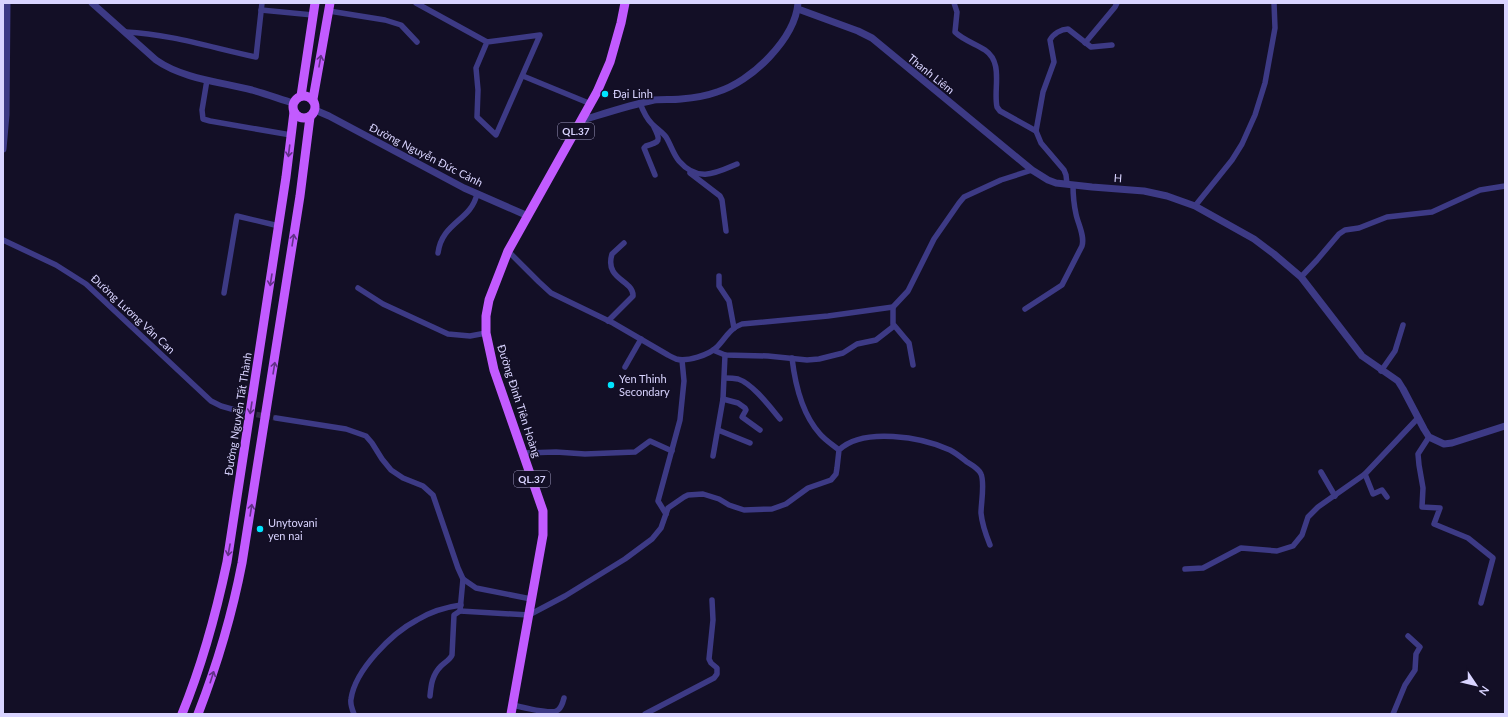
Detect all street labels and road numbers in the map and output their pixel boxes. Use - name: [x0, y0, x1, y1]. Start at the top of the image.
- street label: Thanh Liêm: [905, 51, 957, 96]
- street label: Đường Nguyễn Đức Cảnh: [367, 120, 485, 189]
- road number: QL.37: [558, 123, 594, 139]
- street label: H: [1113, 171, 1123, 184]
- street label: Đường Lương Văn Can: [89, 271, 178, 356]
- street label: Đường Đinh Tiên Hoàng: [495, 343, 544, 459]
- street label: Đường Nguyễn Tất Thành: [221, 352, 254, 476]
- road number: QL.37: [514, 471, 550, 487]

